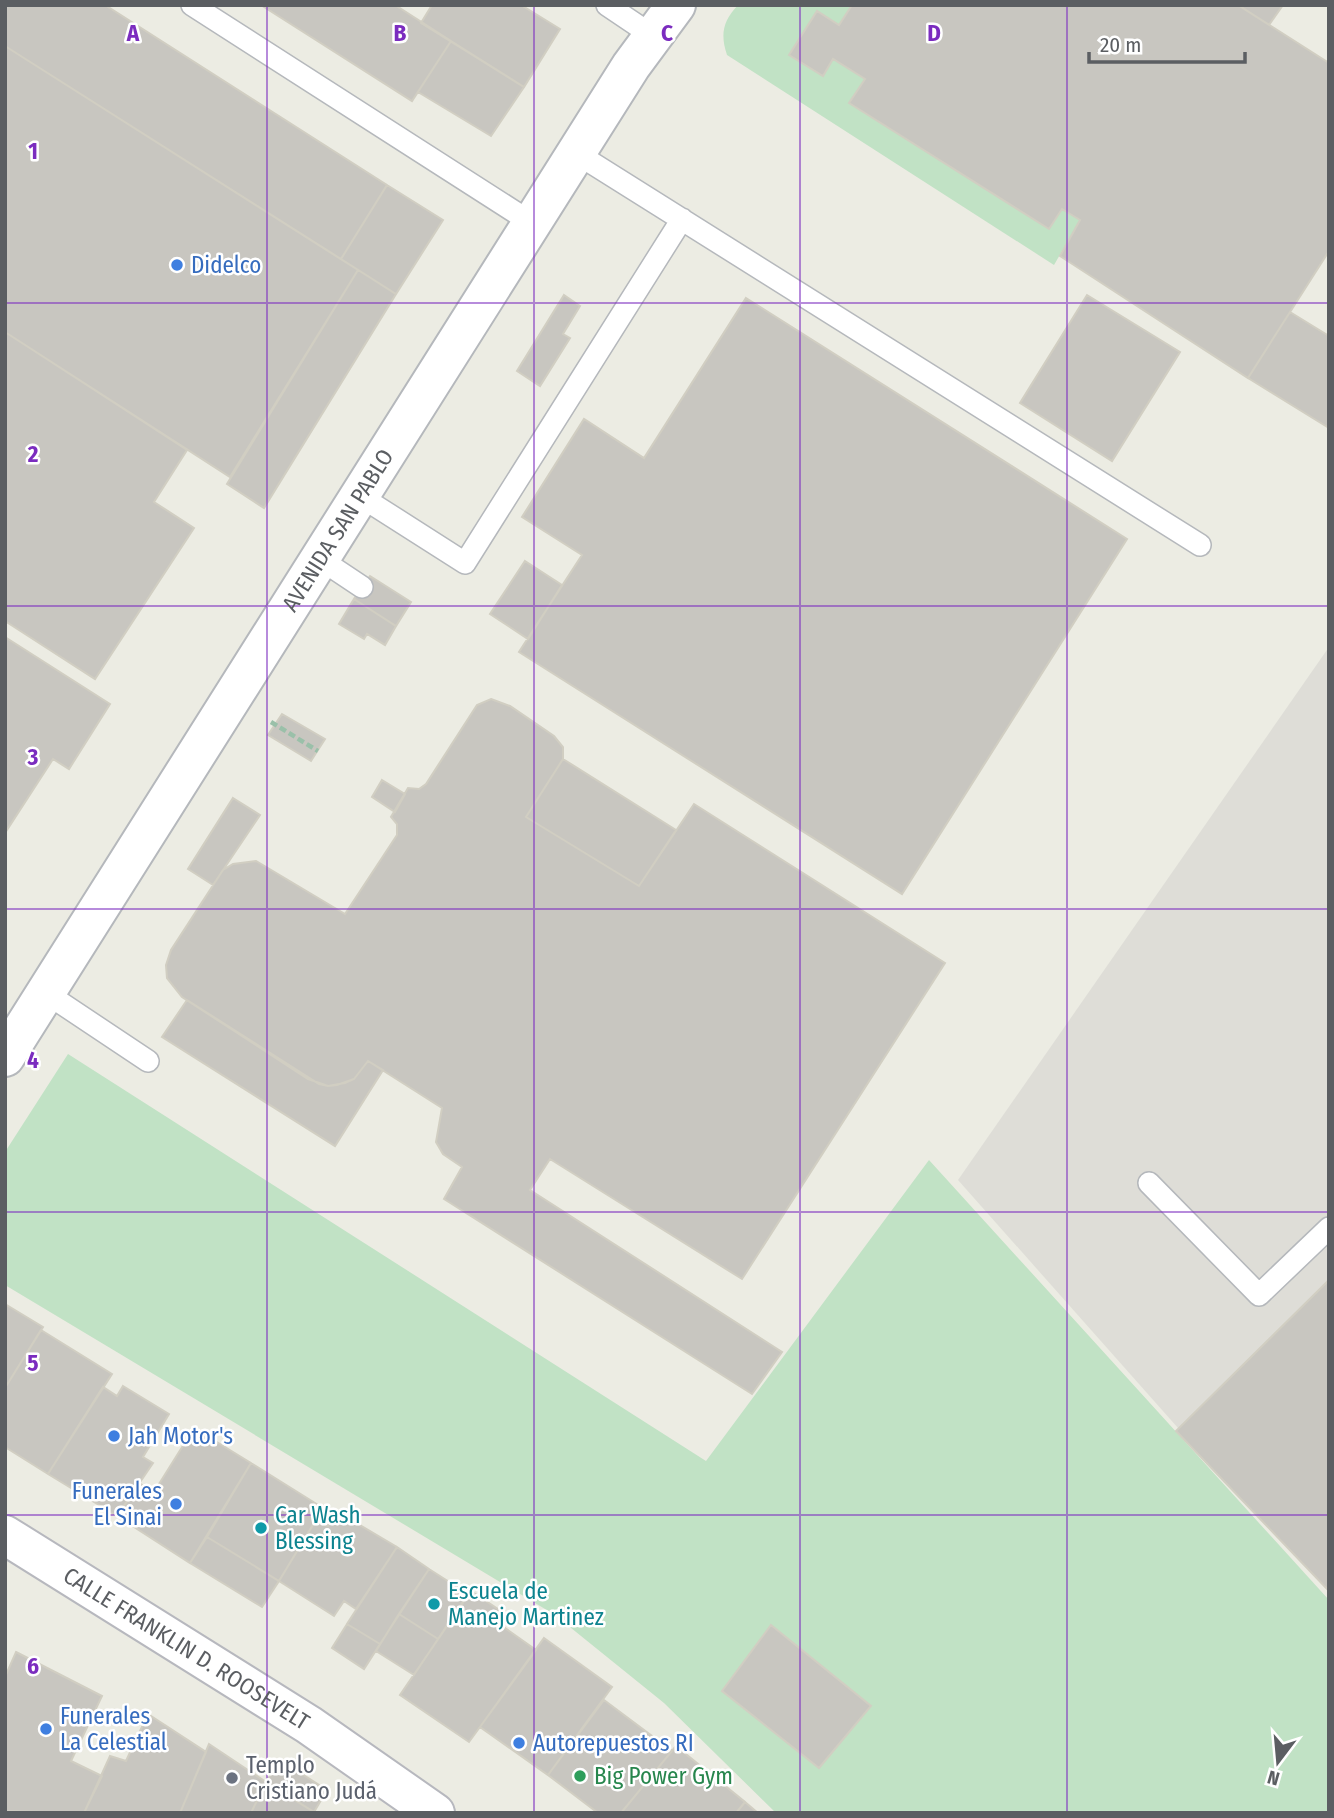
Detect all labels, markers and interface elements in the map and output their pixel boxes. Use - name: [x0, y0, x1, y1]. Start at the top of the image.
- text: A: [126, 19, 140, 47]
- text: B: [394, 19, 407, 47]
- text: C: [661, 19, 673, 47]
- text: D: [927, 19, 941, 47]
- scale bar: [1089, 21, 1245, 65]
- text: 20 m: [1100, 32, 1141, 58]
- text: 1: [28, 137, 38, 165]
- place label: Didelco: [191, 251, 261, 279]
- marker: Didelco: [169, 257, 185, 273]
- text: 2: [27, 440, 39, 468]
- street label: AVENIDA SAN PABLO: [276, 444, 399, 617]
- text: 3: [27, 743, 39, 771]
- text: 4: [27, 1046, 39, 1074]
- text: 5: [27, 1349, 39, 1377]
- place label: Jah Motor's: [128, 1422, 233, 1450]
- marker: Jah Motor's: [106, 1428, 122, 1444]
- place label: Funerales El Sinai: [72, 1477, 162, 1531]
- marker: Funerales El Sinai: [168, 1496, 184, 1512]
- place label: Car Wash Blessing: [275, 1501, 361, 1555]
- marker: Car Wash Blessing: [253, 1520, 269, 1536]
- street label: CALLE FRANKLIN D. ROOSEVELT: [58, 1561, 315, 1736]
- place label: Escuela de Manejo Martinez: [448, 1577, 604, 1631]
- marker: Escuela de Manejo Martinez: [426, 1596, 442, 1612]
- text: 6: [27, 1652, 39, 1680]
- place label: Funerales La Celestial: [60, 1702, 167, 1756]
- marker: Funerales La Celestial: [38, 1721, 54, 1737]
- north arrow: [1243, 1727, 1313, 1797]
- place label: Autorepuestos RI: [533, 1729, 694, 1757]
- marker: Autorepuestos RI: [511, 1735, 527, 1751]
- place label: Templo Cristiano Judá: [246, 1751, 377, 1805]
- place label: Big Power Gym: [594, 1762, 733, 1790]
- text: N: [1265, 1765, 1282, 1790]
- marker: Big Power Gym: [572, 1768, 588, 1784]
- marker: Templo Cristiano Judá: [224, 1770, 240, 1786]

